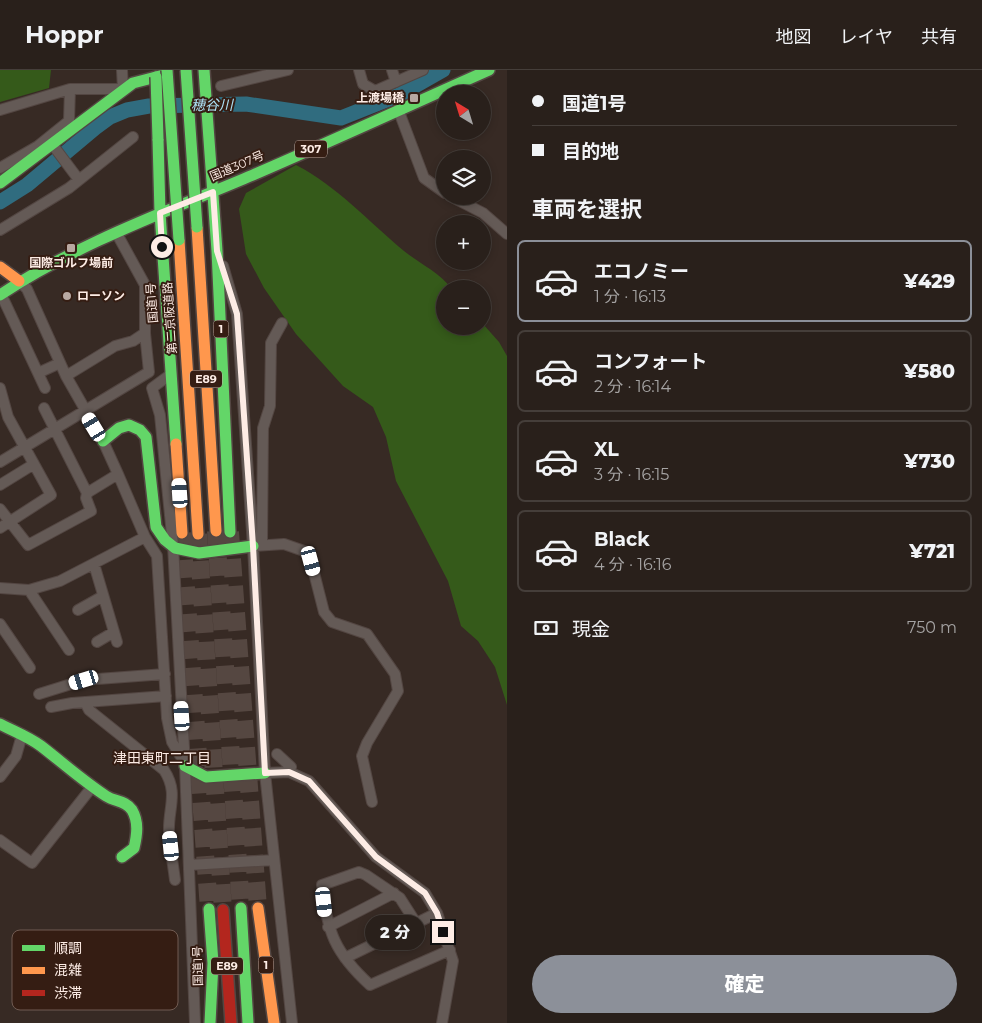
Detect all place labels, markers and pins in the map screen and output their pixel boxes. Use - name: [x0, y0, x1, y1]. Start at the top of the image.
- place label: 上渡場橋: [356, 90, 405, 105]
- marker: 上渡場橋: [408, 92, 420, 104]
- marker: 国際ゴルフ場前: [65, 242, 77, 254]
- place label: 国際ゴルフ場前: [29, 255, 113, 270]
- place label: ローソン: [77, 288, 125, 303]
- marker: ローソン: [61, 290, 73, 302]

